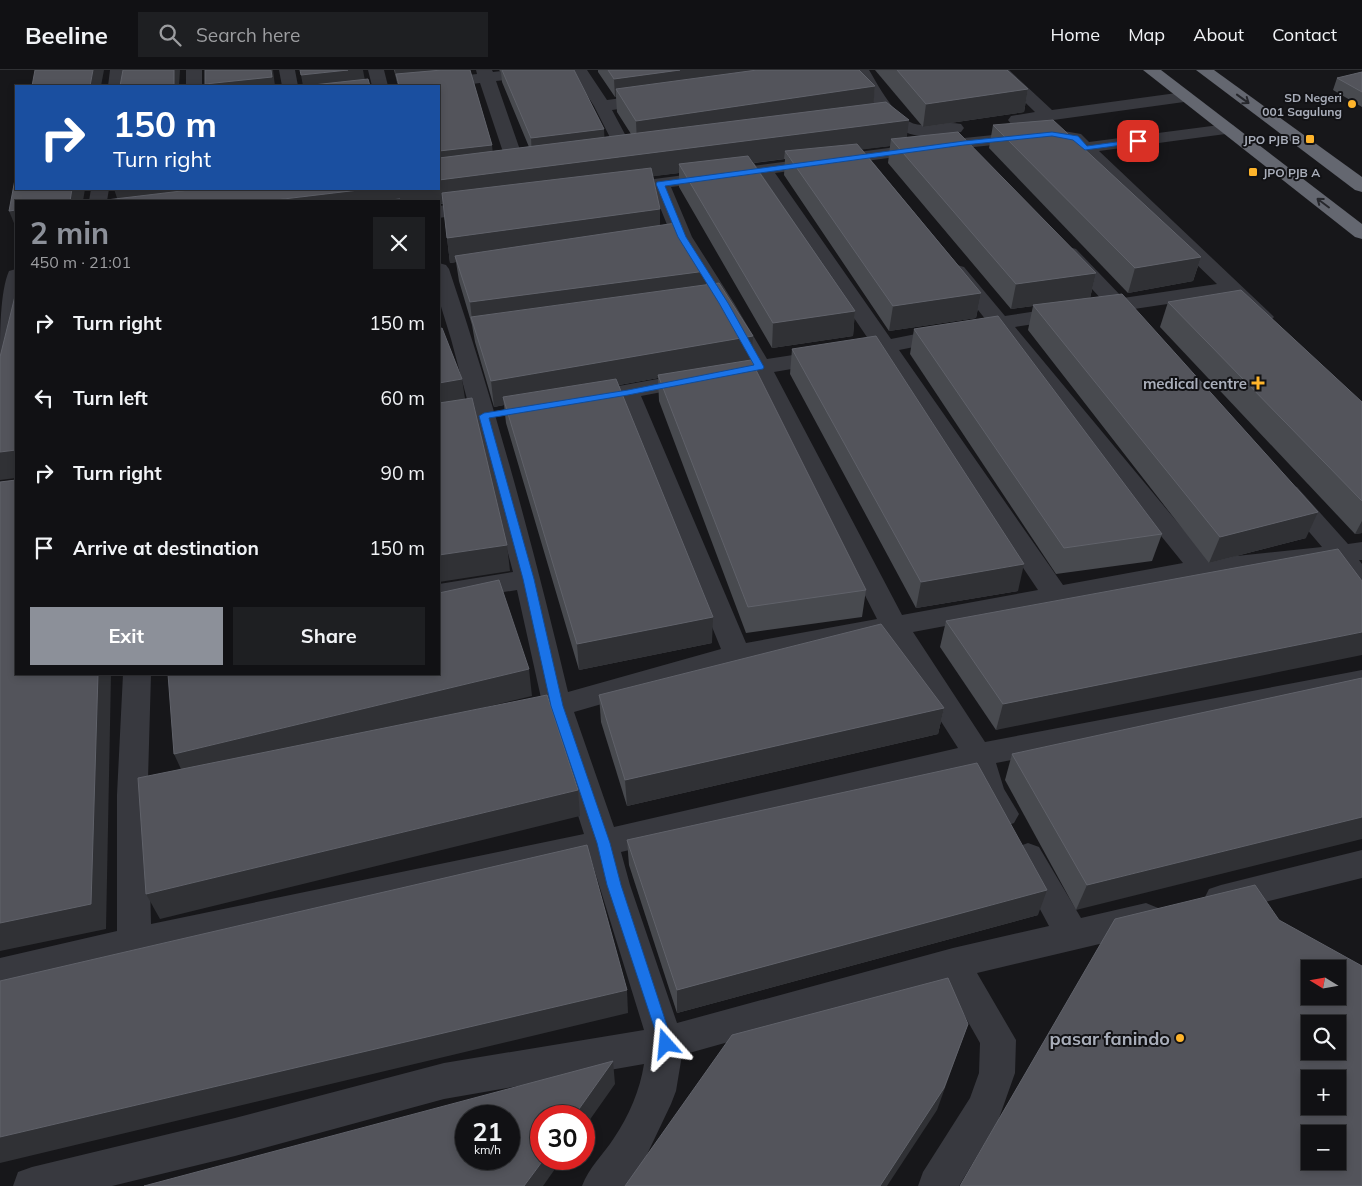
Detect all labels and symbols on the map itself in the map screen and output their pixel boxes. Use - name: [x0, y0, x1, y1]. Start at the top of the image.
- place label: SD Negeri 001 Sagulung: [1262, 90, 1342, 119]
- one-way arrow: [1236, 94, 1250, 104]
- marker: SD Negeri 001 Sagulung: [1346, 98, 1358, 110]
- pin: [1117, 120, 1159, 162]
- place label: JPO PJB B: [1244, 132, 1300, 147]
- marker: JPO PJB B: [1304, 133, 1316, 145]
- place label: JPO PJB A: [1263, 165, 1320, 180]
- marker: JPO PJB A: [1247, 166, 1259, 178]
- one-way arrow: [1316, 198, 1330, 208]
- place label: medical centre: [1143, 374, 1247, 393]
- marker: medical centre: [1251, 376, 1265, 390]
- north arrow: [1301, 960, 1346, 1005]
- position arrow: [639, 1017, 691, 1069]
- place label: pasar fanindo: [1050, 1027, 1170, 1050]
- marker: pasar fanindo: [1174, 1032, 1186, 1044]
- speed limit sign: 30: [530, 1105, 595, 1170]

